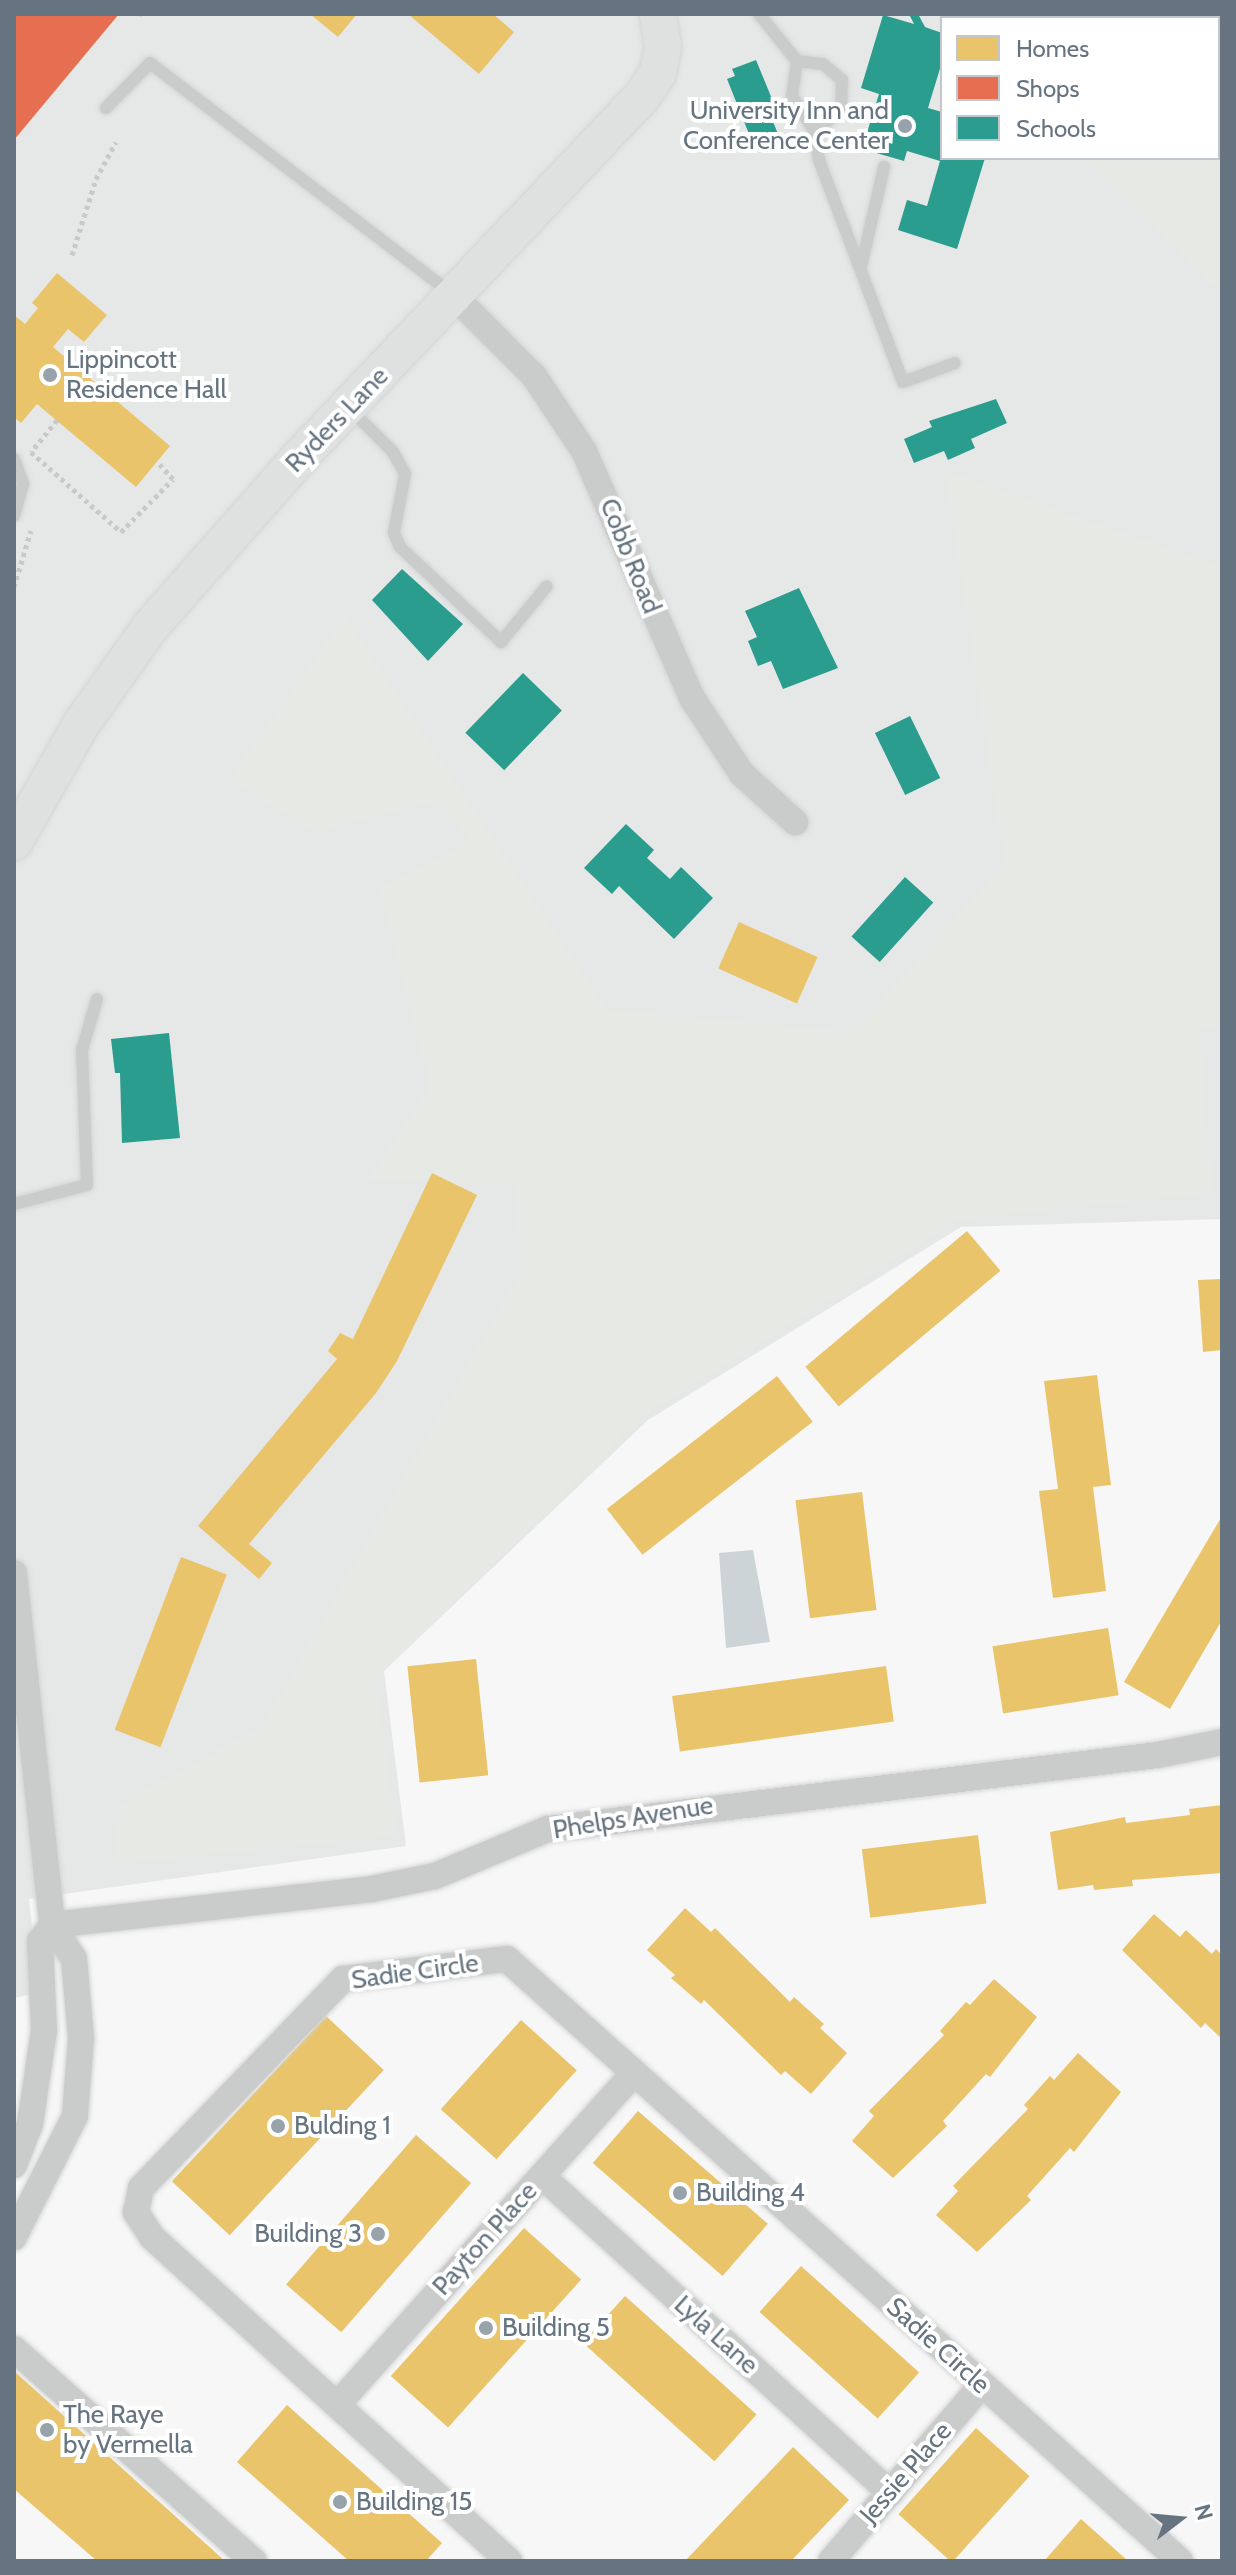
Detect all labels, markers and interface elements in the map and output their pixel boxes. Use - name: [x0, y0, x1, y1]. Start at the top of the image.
- legend: [940, 16, 1220, 160]
- text: Homes: [1016, 34, 1089, 63]
- text: Shops: [1016, 74, 1079, 103]
- place label: University Inn and Conference Center: [683, 95, 889, 156]
- text: Schools: [1016, 114, 1096, 143]
- marker: University Inn and Conference Center: [896, 117, 914, 135]
- place label: Lippincott Residence Hall: [66, 344, 227, 406]
- street label: Ryders Lane: [279, 361, 395, 479]
- marker: Lippincott Residence Hall: [41, 366, 59, 384]
- street label: Cobb Road: [593, 494, 667, 618]
- street label: Phelps Avenue: [551, 1790, 715, 1846]
- street label: Sadie Circle: [349, 1948, 481, 1996]
- place label: Bulding 1: [294, 2110, 391, 2142]
- marker: Bulding 1: [269, 2117, 287, 2135]
- street label: Payton Place: [426, 2176, 544, 2302]
- place label: Building 4: [696, 2177, 805, 2209]
- marker: Building 4: [671, 2184, 689, 2202]
- place label: Building 3: [254, 2218, 362, 2250]
- marker: Building 3: [369, 2225, 387, 2243]
- street label: Lyla Lane: [668, 2289, 764, 2381]
- street label: Sadie Circle: [880, 2292, 996, 2400]
- place label: Building 5: [502, 2312, 610, 2344]
- marker: Building 5: [477, 2319, 495, 2337]
- place label: The Raye by Vermella: [63, 2399, 193, 2460]
- street label: Jessie Place: [854, 2416, 958, 2530]
- marker: The Raye by Vermella: [38, 2421, 56, 2439]
- north arrow: [1140, 2479, 1220, 2559]
- place label: Building 15: [356, 2486, 472, 2518]
- marker: Building 15: [331, 2493, 349, 2511]
- text: N: [1188, 2501, 1219, 2523]

